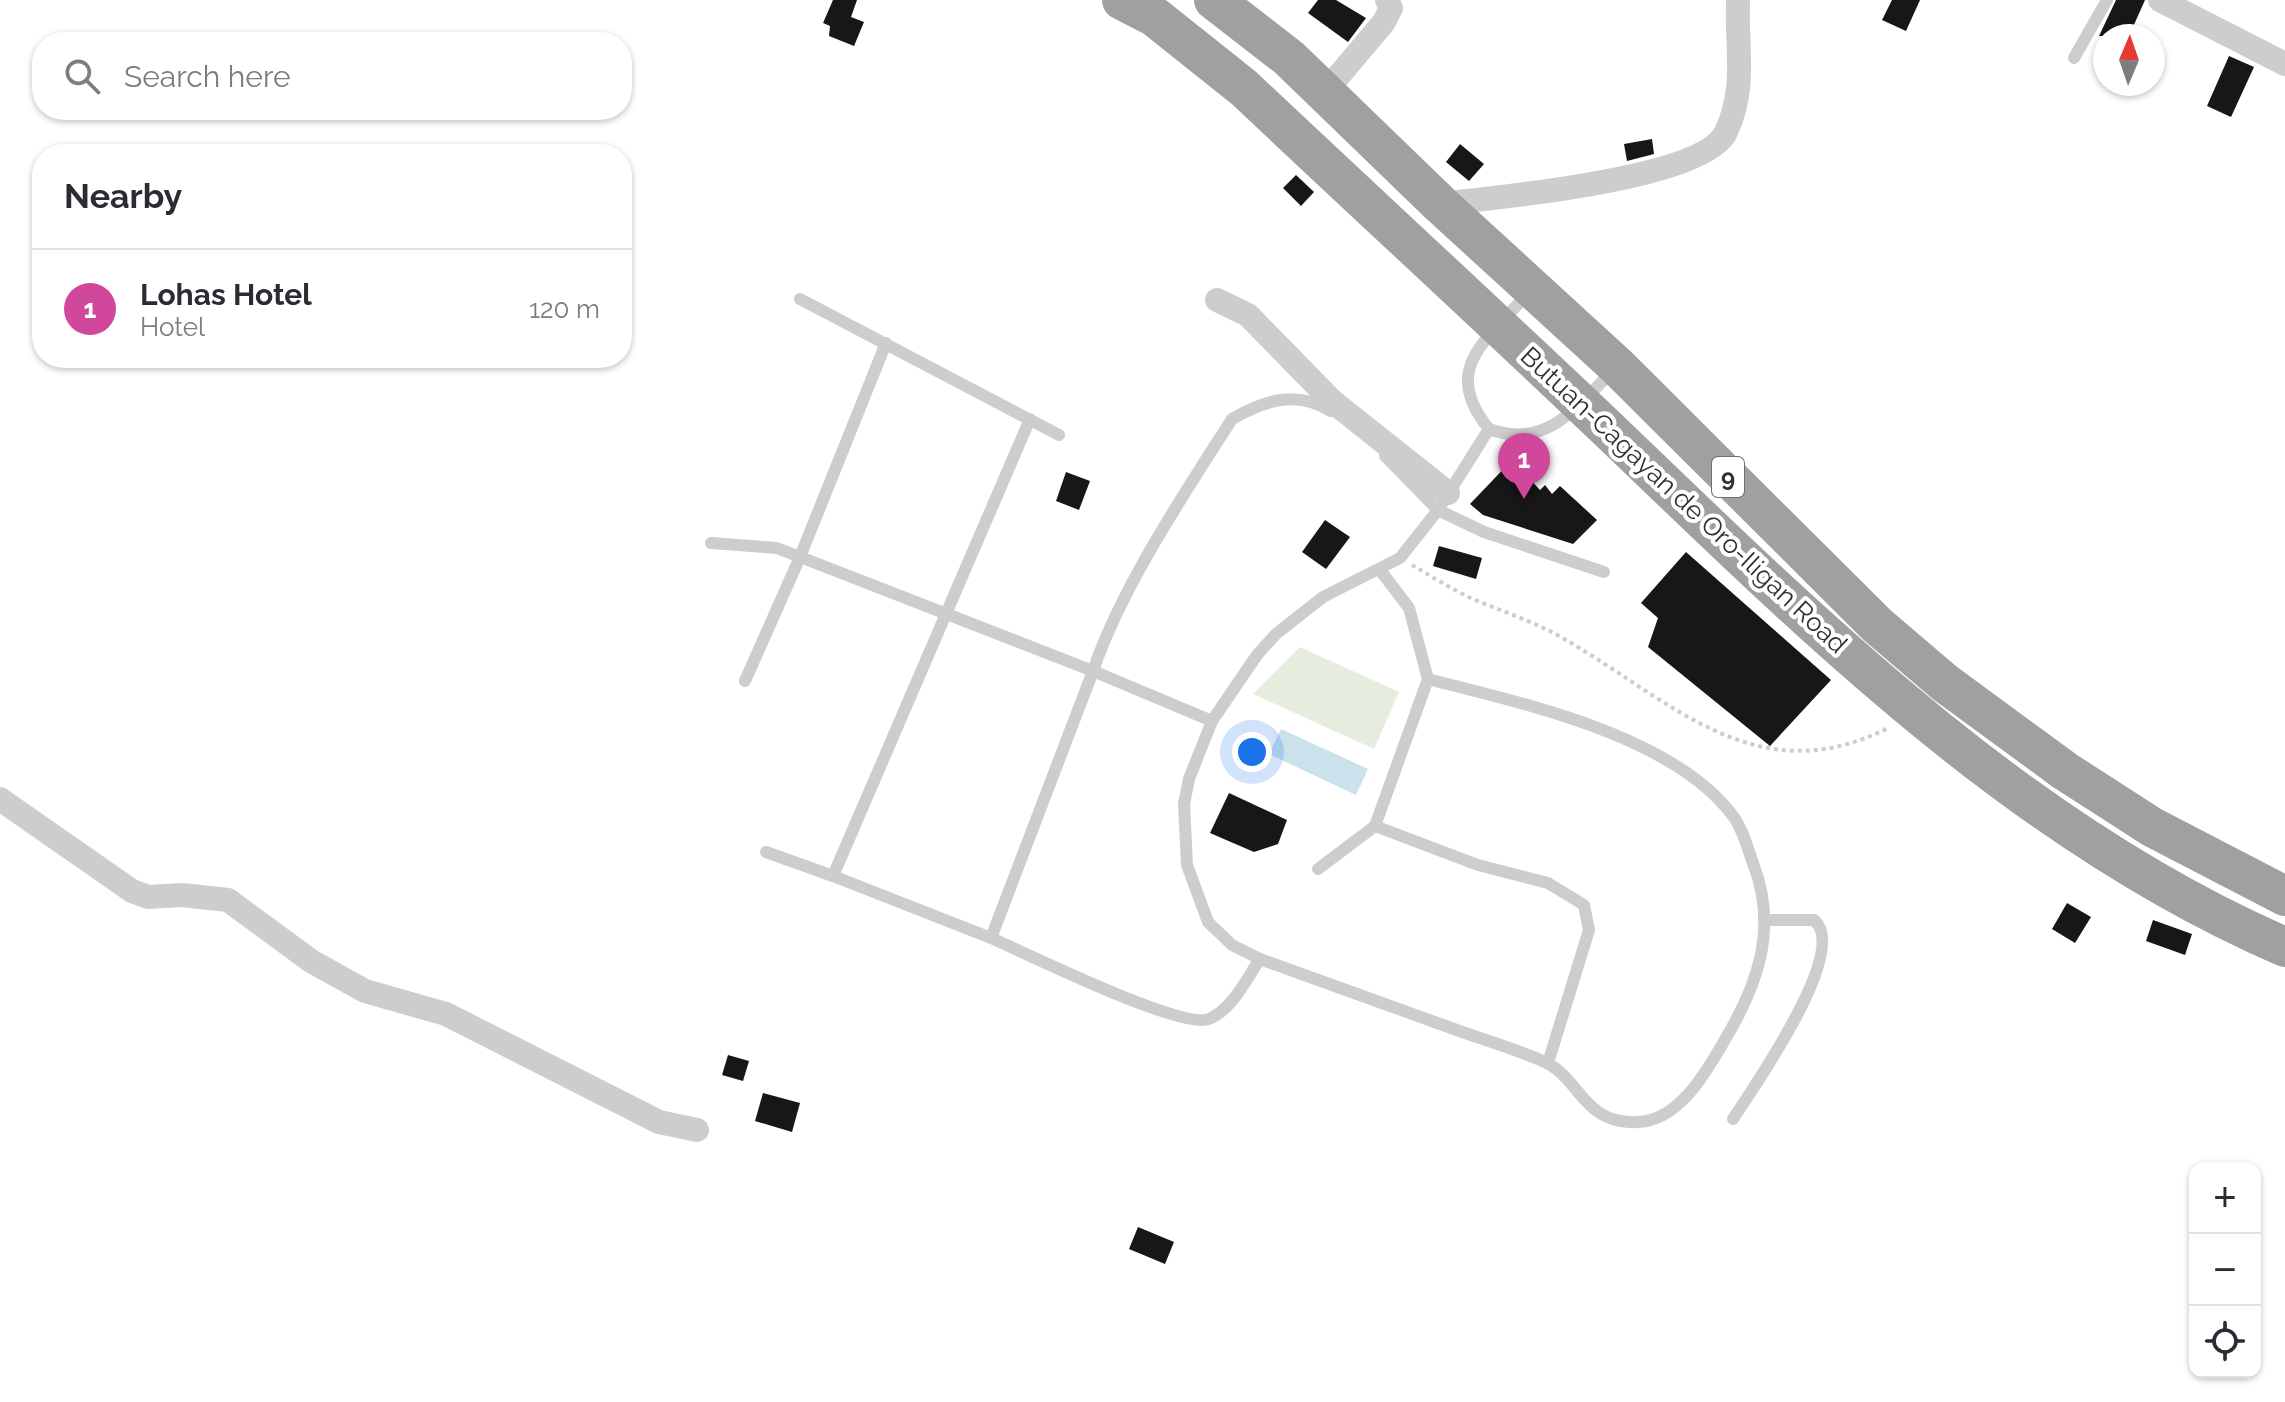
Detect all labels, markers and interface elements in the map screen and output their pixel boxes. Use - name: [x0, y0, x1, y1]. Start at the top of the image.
- north arrow: [2093, 24, 2165, 96]
- search box: [32, 32, 632, 120]
- icon: search: [60, 54, 104, 98]
- text: Search here: [124, 59, 291, 94]
- text: Nearby: [64, 176, 182, 216]
- text: Lohas Hotel: [140, 277, 312, 312]
- text: 1: [84, 294, 96, 324]
- text: 120 m: [529, 294, 600, 324]
- text: Hotel: [140, 312, 205, 342]
- street label: Butuan-Cagayan de Oro-Iligan Road: [1515, 341, 1853, 659]
- pin: 1: [1498, 433, 1550, 499]
- road number: 9: [1712, 457, 1744, 497]
- your location: [1232, 732, 1272, 772]
- map controls: [2189, 1162, 2261, 1378]
- button: +: [2189, 1162, 2261, 1234]
- button: −: [2189, 1234, 2261, 1306]
- button: locate: [2189, 1306, 2261, 1378]

